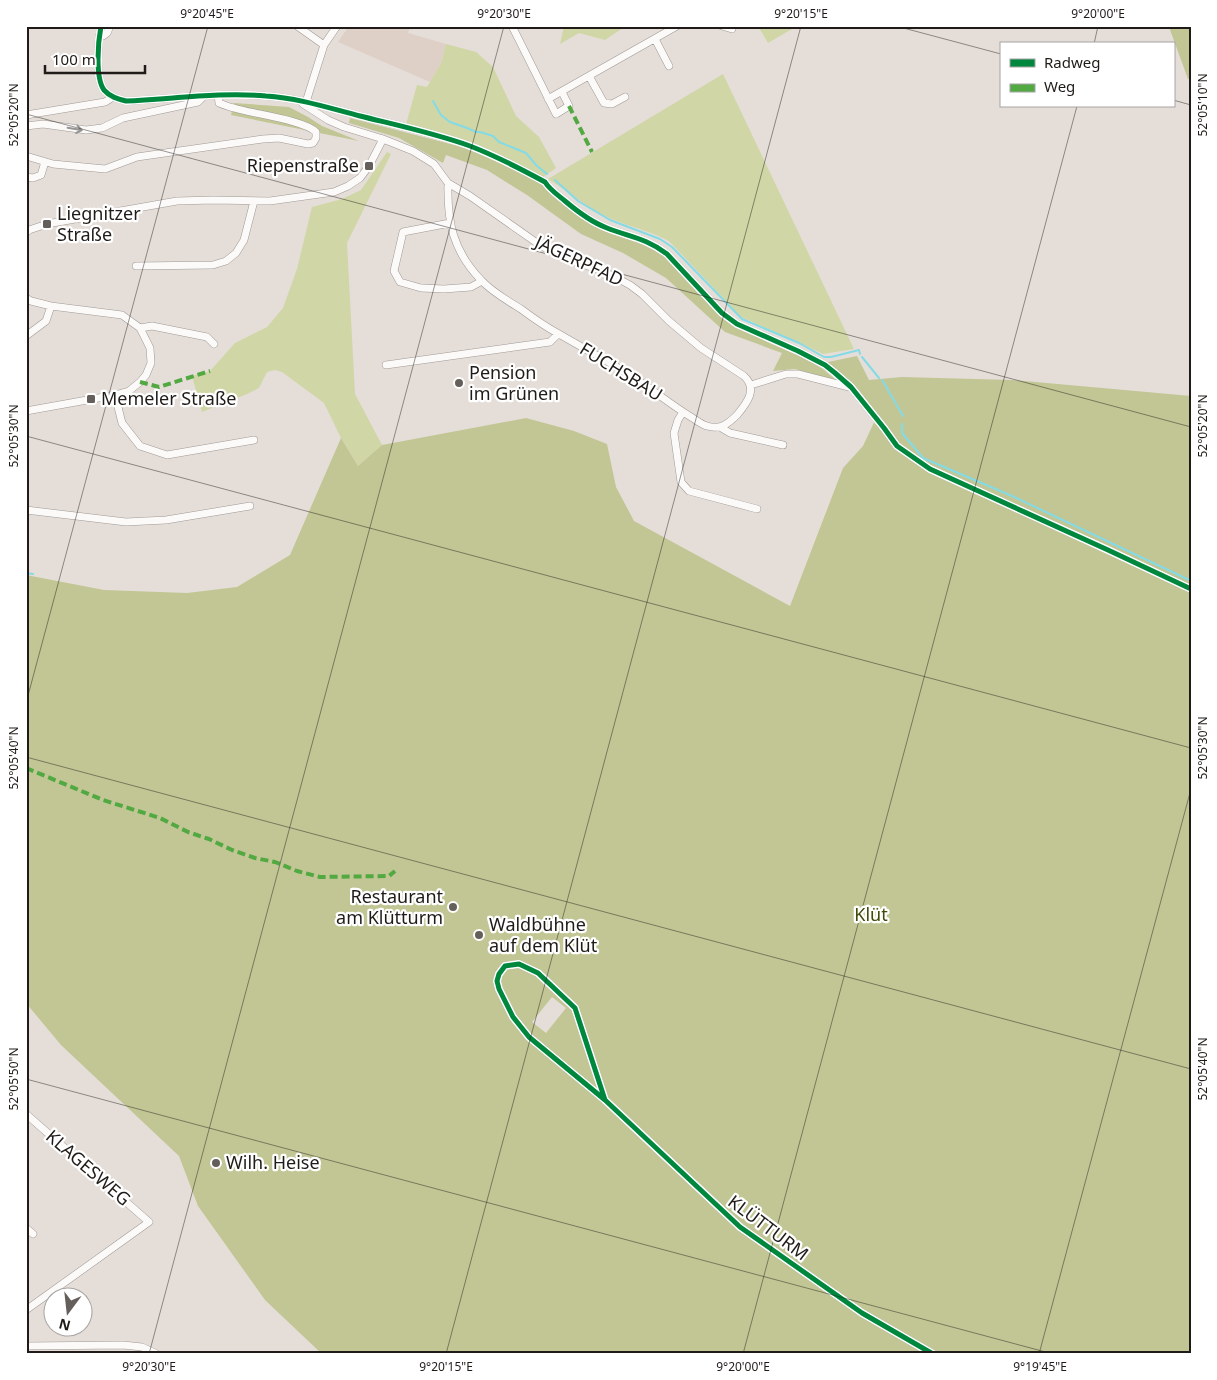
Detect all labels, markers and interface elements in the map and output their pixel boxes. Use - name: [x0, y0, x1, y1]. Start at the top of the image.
- text: 9°20'45"E: [180, 5, 234, 22]
- text: 9°20'30"E: [477, 5, 531, 22]
- text: 9°20'15"E: [774, 5, 828, 22]
- text: 9°20'00"E: [1071, 5, 1125, 22]
- scale bar: [45, 42, 145, 74]
- legend: [1000, 42, 1174, 108]
- text: 100 m: [52, 49, 96, 69]
- text: Radweg: [1044, 52, 1100, 72]
- text: 52°05'10"N: [1194, 73, 1211, 137]
- text: Weg: [1044, 76, 1075, 96]
- text: 52°05'20"N: [5, 83, 22, 147]
- one-way arrow: [66, 124, 82, 134]
- place label: Riepenstraße: [247, 153, 359, 177]
- marker: Riepenstraße: [363, 160, 375, 172]
- place label: Liegnitzer Straße: [57, 201, 141, 246]
- marker: Liegnitzer Straße: [41, 218, 53, 230]
- street label: JÄGERPFAD: [530, 228, 627, 291]
- street label: FUCHSBAU: [576, 336, 668, 406]
- place label: Pension im Grünen: [469, 360, 559, 405]
- marker: Pension im Grünen: [453, 377, 465, 389]
- place label: Memeler Straße: [101, 386, 236, 410]
- marker: Memeler Straße: [85, 393, 97, 405]
- text: 52°05'20"N: [1194, 394, 1211, 458]
- text: 52°05'30"N: [5, 404, 22, 468]
- text: 52°05'30"N: [1194, 716, 1211, 780]
- text: 52°05'40"N: [5, 726, 22, 790]
- place label: Restaurant am Klütturm: [336, 884, 444, 929]
- marker: Restaurant am Klütturm: [447, 901, 459, 913]
- park label: Klüt: [854, 902, 888, 926]
- place label: Waldbühne auf dem Klüt: [489, 912, 598, 957]
- marker: Waldbühne auf dem Klüt: [473, 929, 485, 941]
- text: 52°05'40"N: [1194, 1037, 1211, 1101]
- text: 52°05'50"N: [5, 1047, 22, 1111]
- street label: KLAGESWEG: [41, 1124, 136, 1211]
- place label: Wilh. Heise: [226, 1150, 320, 1174]
- marker: Wilh. Heise: [210, 1157, 222, 1169]
- street label: KLÜTTURM: [724, 1189, 814, 1265]
- north arrow: [42, 1288, 92, 1338]
- text: N: [57, 1314, 72, 1336]
- text: 9°20'30"E: [122, 1358, 176, 1375]
- text: 9°20'15"E: [419, 1358, 473, 1375]
- text: 9°20'00"E: [716, 1358, 770, 1375]
- text: 9°19'45"E: [1013, 1358, 1067, 1375]

